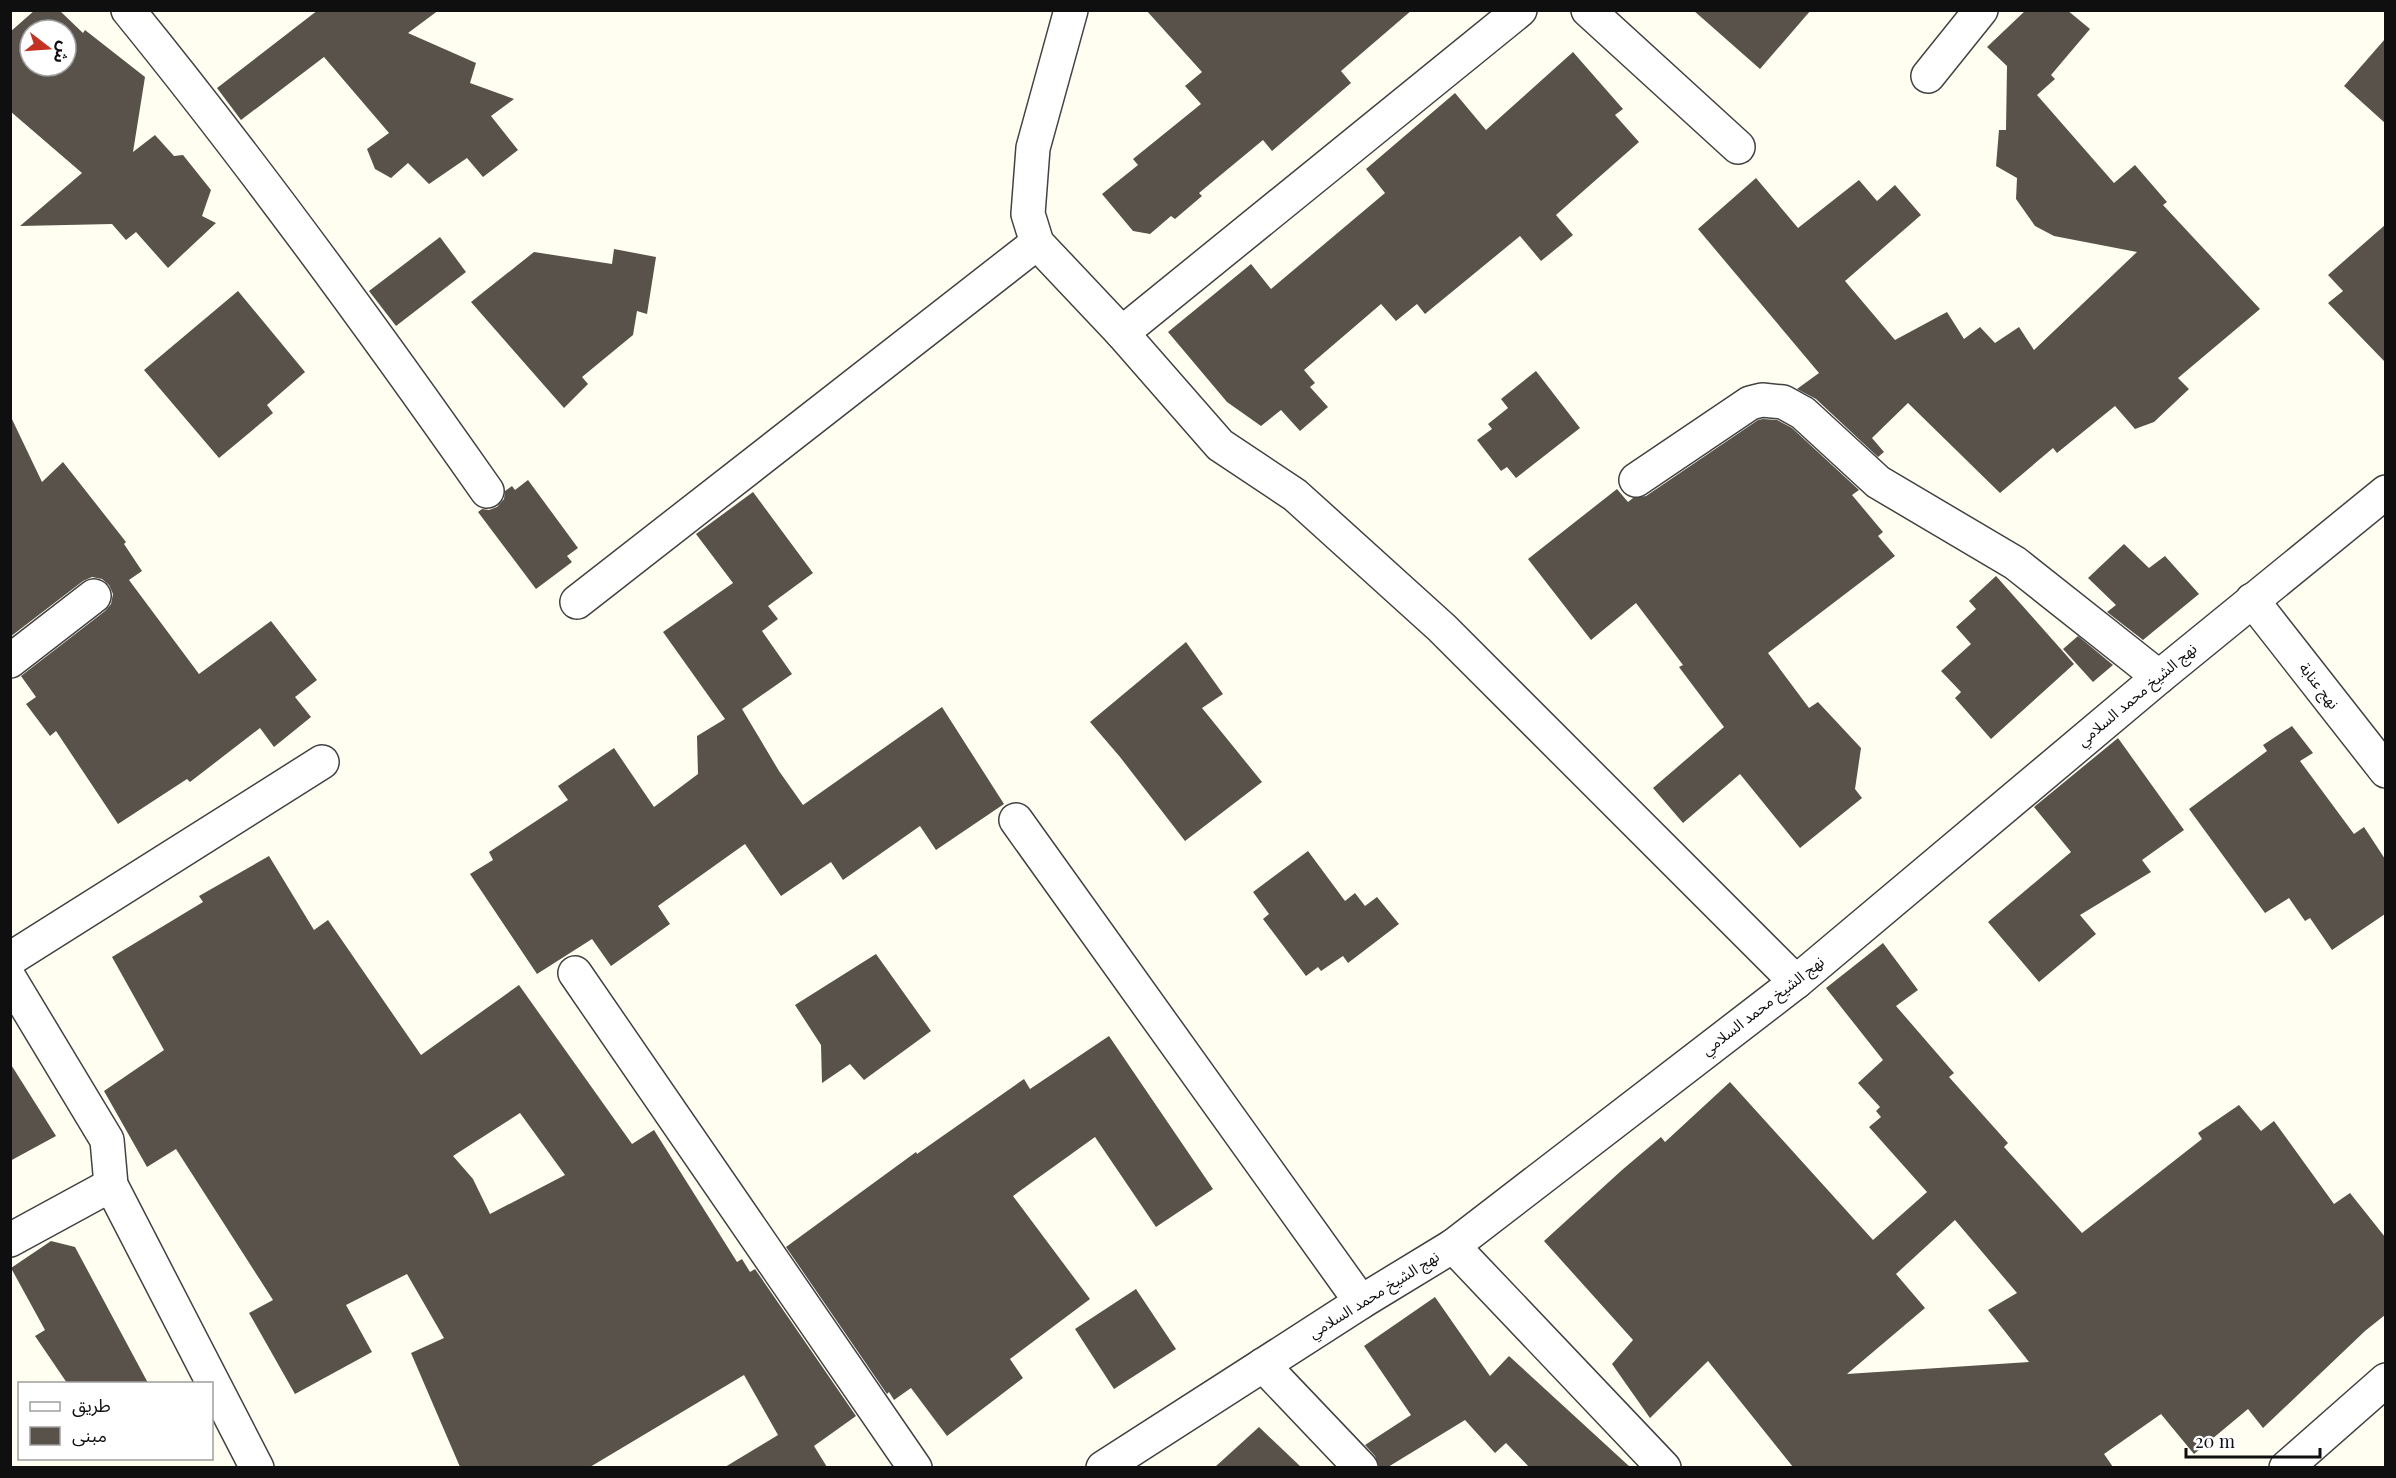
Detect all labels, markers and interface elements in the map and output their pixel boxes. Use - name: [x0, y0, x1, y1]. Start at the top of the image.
- north arrow: [18, 18, 78, 78]
- text: ش: [50, 39, 76, 66]
- street label: نهج الشيخ محمد السلامي: [2072, 638, 2202, 753]
- street label: نهج عنابة: [2293, 658, 2344, 714]
- street label: نهج الشيخ محمد السلامي: [1697, 951, 1830, 1062]
- street label: نهج الشيخ محمد السلامي: [1304, 1246, 1444, 1345]
- legend: [18, 1382, 213, 1460]
- text: طريق: [72, 1393, 111, 1417]
- scale bar: [2186, 1421, 2320, 1459]
- text: مبنى: [72, 1423, 107, 1447]
- text: 20 m: [2195, 1429, 2235, 1453]

